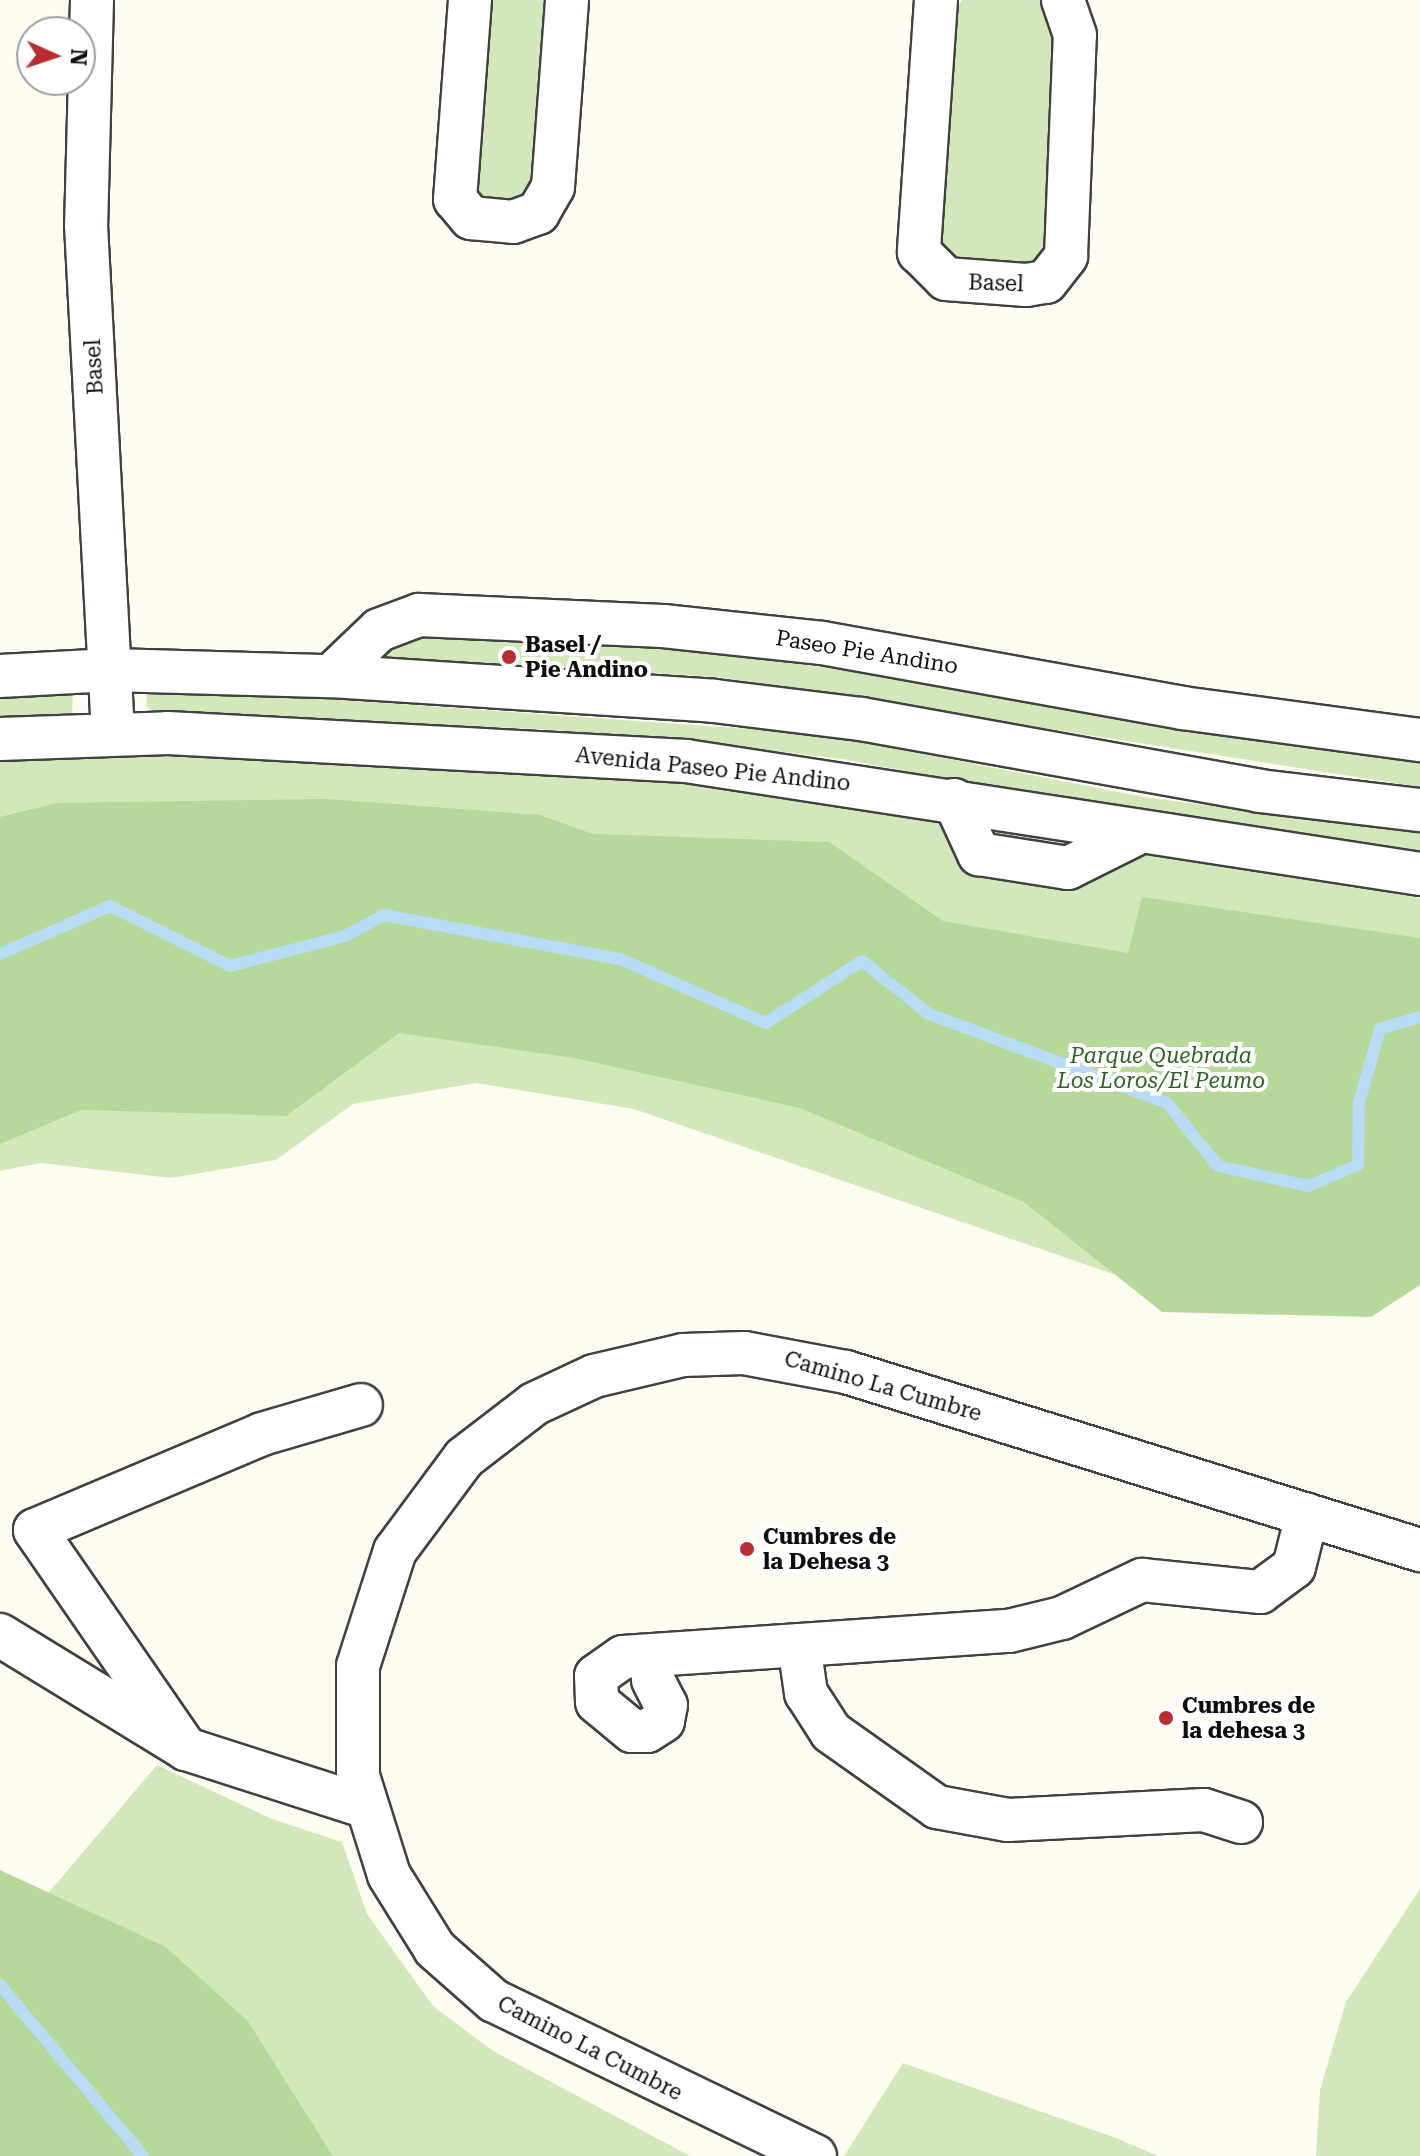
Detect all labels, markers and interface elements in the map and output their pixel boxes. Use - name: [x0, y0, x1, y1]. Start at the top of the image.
- north arrow: [16, 16, 96, 96]
- text: N: [66, 48, 91, 66]
- street label: Basel: [968, 269, 1024, 297]
- street label: Basel: [79, 339, 109, 395]
- street label: Paseo Pie Andino: [774, 625, 960, 679]
- place label: Basel / Pie Andino: [525, 631, 648, 682]
- marker: Basel / Pie Andino: [500, 648, 518, 666]
- street label: Avenida Paseo Pie Andino: [574, 741, 852, 797]
- park label: Parque Quebrada Los Loros/El Peumo: [1057, 1042, 1265, 1094]
- street label: Camino La Cumbre: [781, 1345, 985, 1427]
- place label: Cumbres de la Dehesa 3: [763, 1523, 896, 1574]
- marker: Cumbres de la Dehesa 3: [738, 1540, 756, 1558]
- place label: Cumbres de la dehesa 3: [1182, 1692, 1315, 1744]
- marker: Cumbres de la dehesa 3: [1157, 1709, 1175, 1727]
- street label: Camino La Cumbre: [493, 1990, 687, 2106]

